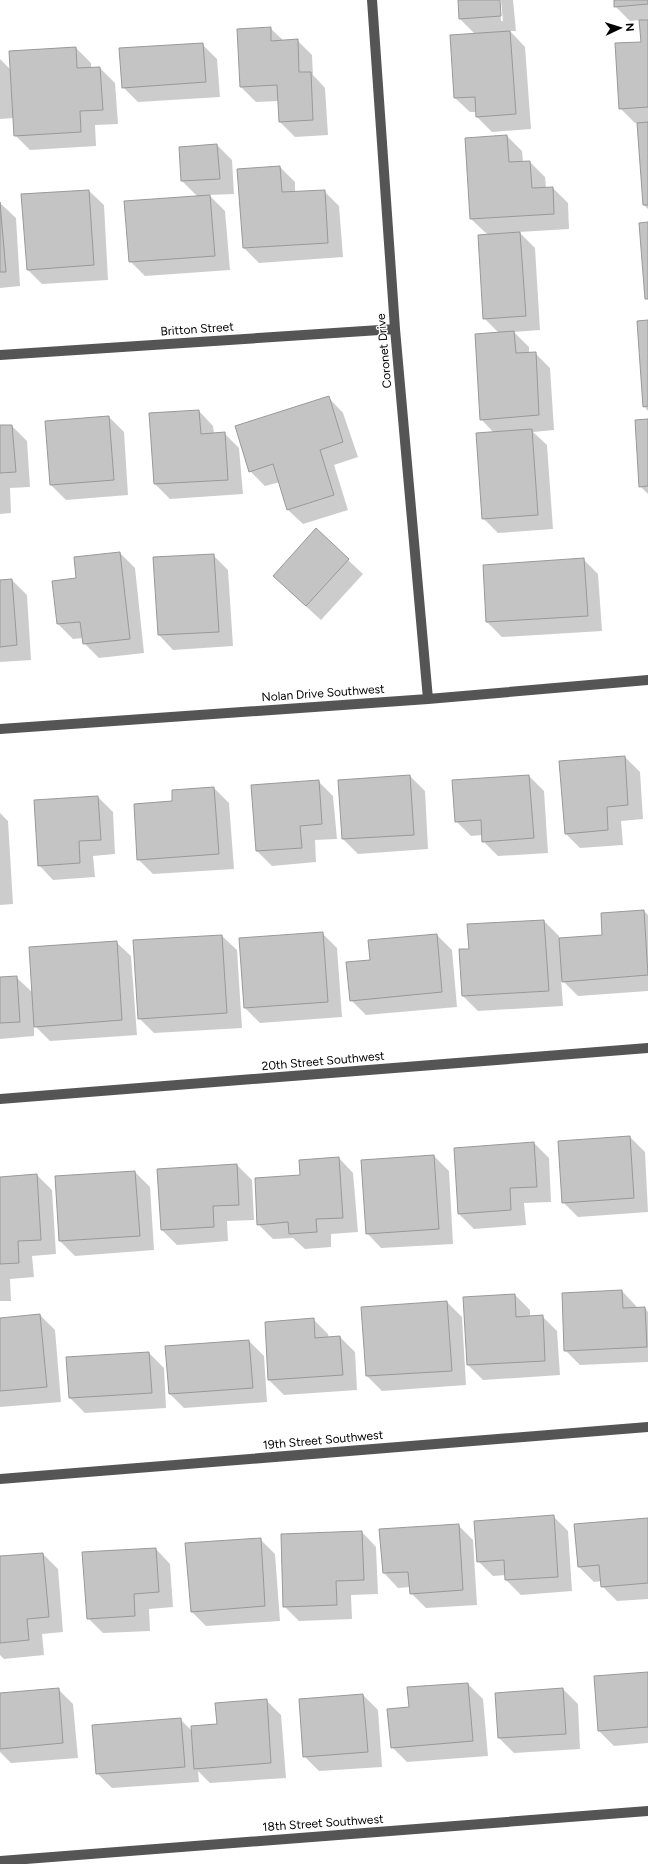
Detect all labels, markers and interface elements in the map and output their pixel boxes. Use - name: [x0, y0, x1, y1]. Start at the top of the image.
- north arrow: [600, 8, 640, 48]
- text: N: [623, 23, 636, 32]
- street label: Coronet Drive: [374, 313, 394, 389]
- street label: Britton Street: [160, 319, 235, 339]
- street label: Nolan Drive Southwest: [261, 682, 386, 704]
- street label: 20th Street Southwest: [261, 1049, 385, 1073]
- street label: 19th Street Southwest: [262, 1428, 384, 1452]
- street label: 18th Street Southwest: [262, 1812, 384, 1834]

